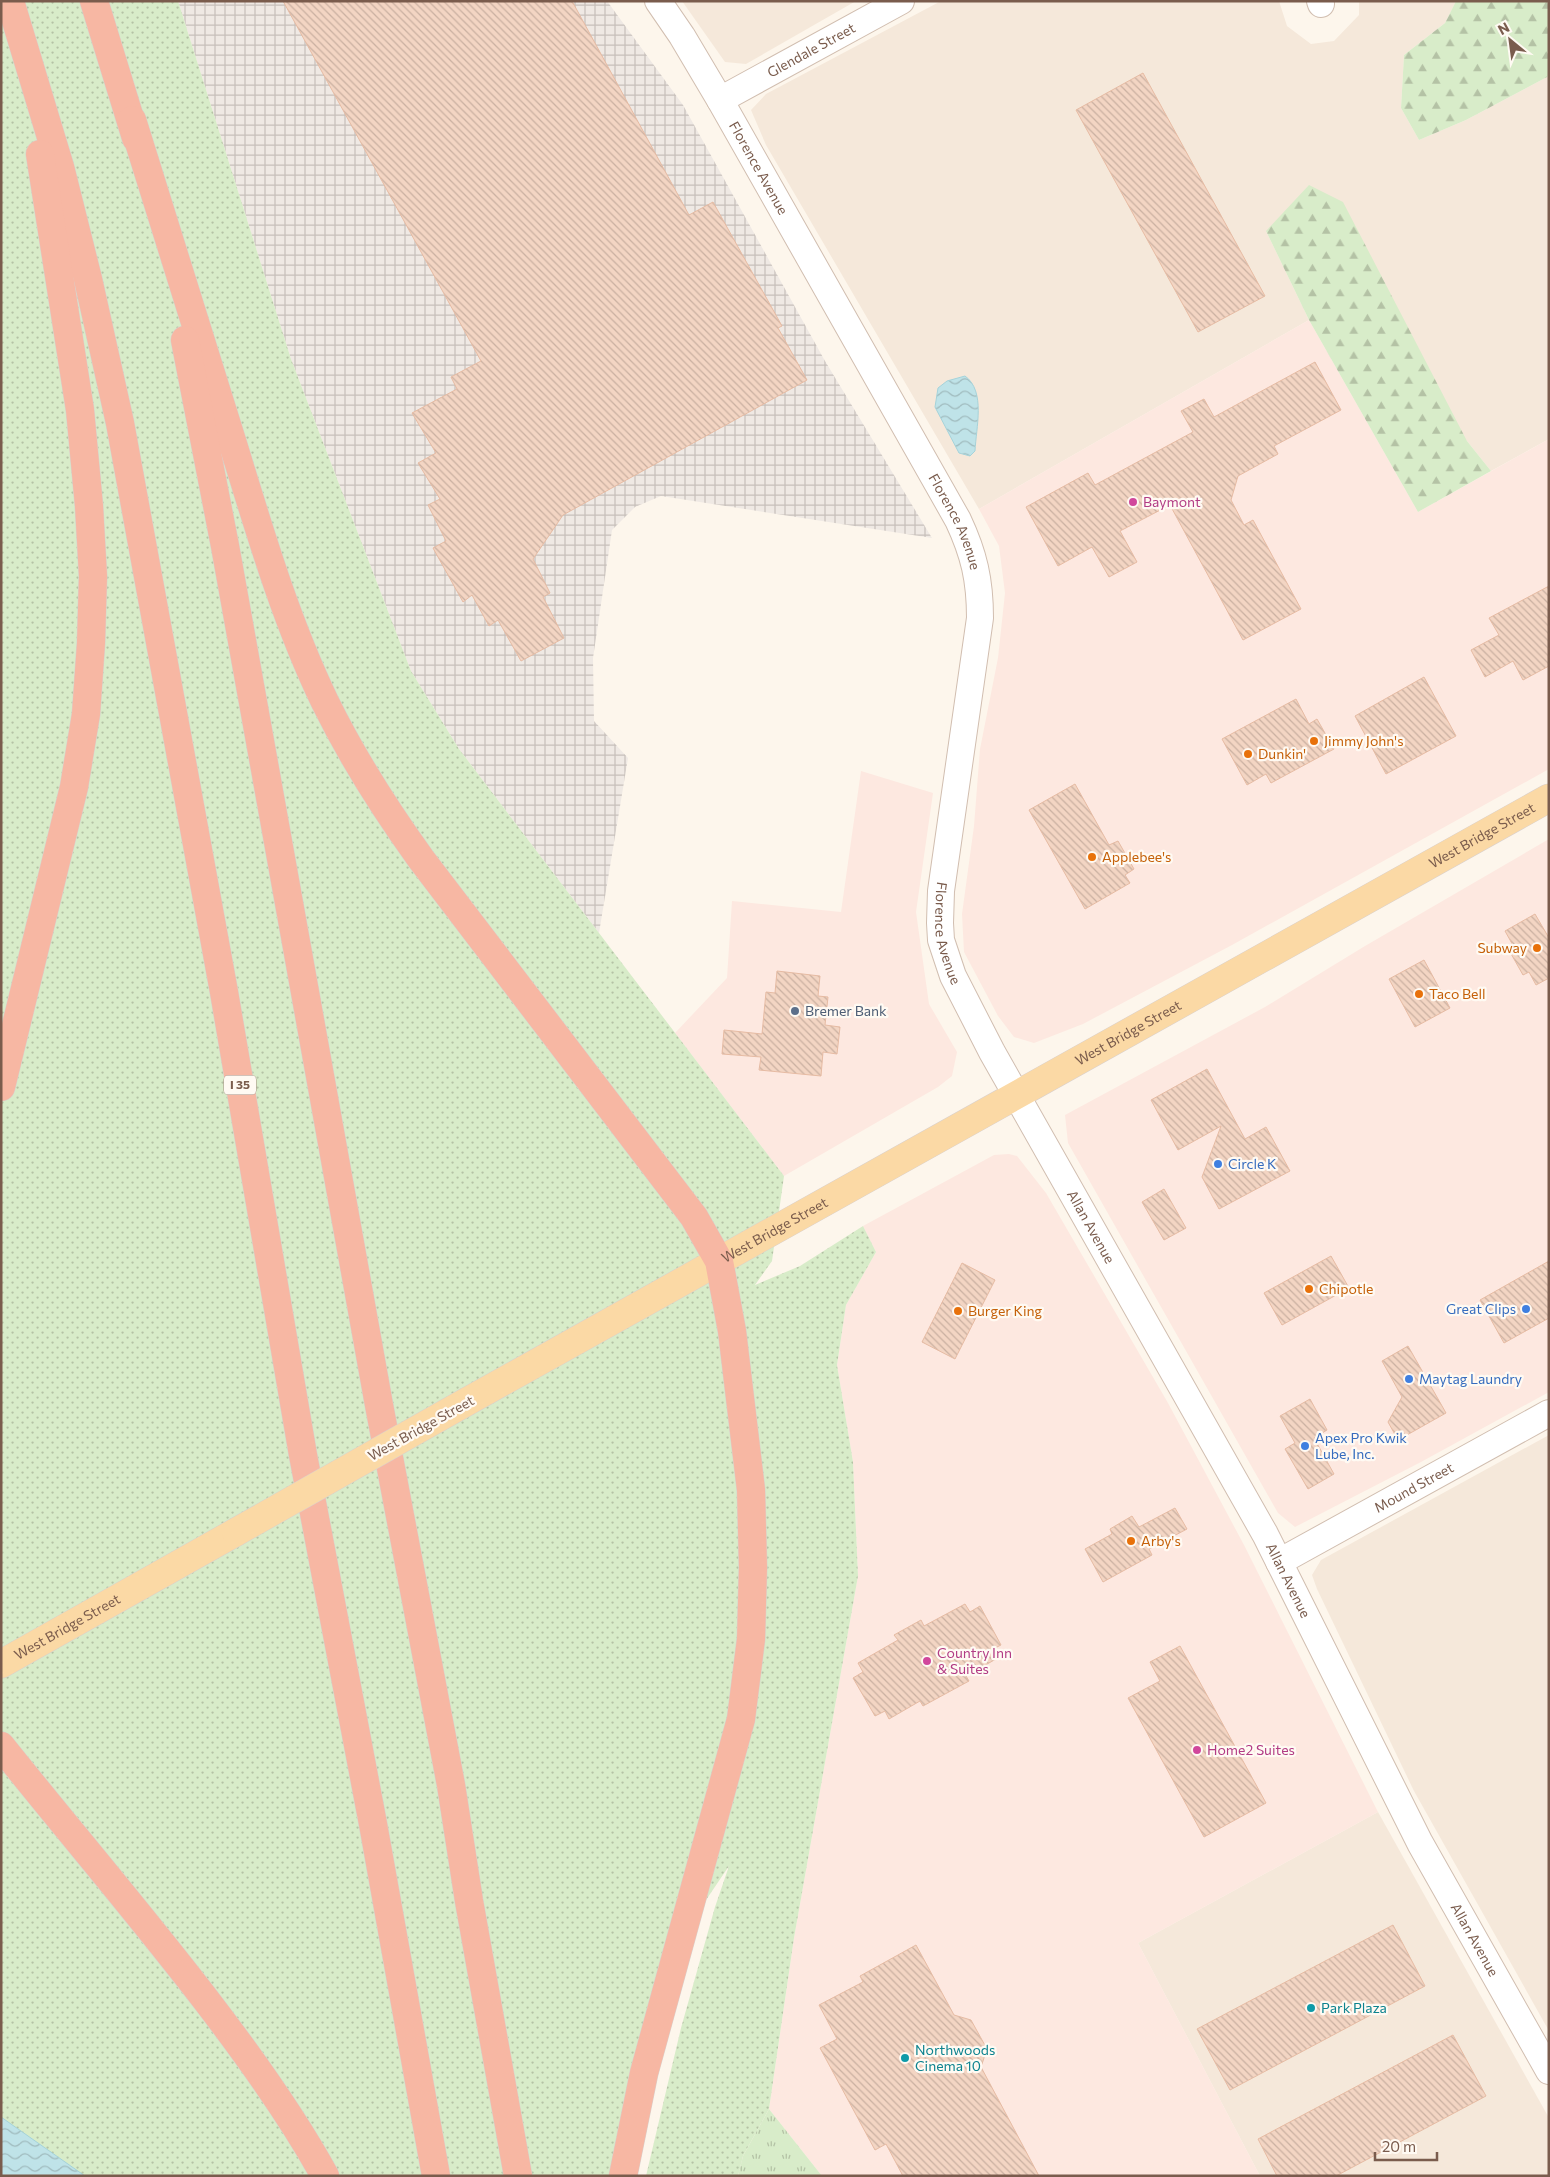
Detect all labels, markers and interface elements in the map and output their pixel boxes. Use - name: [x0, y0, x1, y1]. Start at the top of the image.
- north arrow: [1485, 15, 1535, 65]
- text: N: [1495, 18, 1512, 38]
- street label: Glendale Street: [764, 19, 858, 81]
- street label: Florence Avenue: [726, 118, 792, 217]
- street label: Florence Avenue: [925, 470, 984, 571]
- place label: Baymont: [1143, 493, 1201, 510]
- marker: Baymont: [1127, 496, 1139, 508]
- place label: Jimmy John's: [1324, 732, 1404, 749]
- marker: Jimmy John's: [1308, 735, 1320, 747]
- place label: Dunkin': [1258, 745, 1306, 762]
- marker: Dunkin': [1242, 748, 1254, 760]
- street label: West Bridge Street: [1426, 798, 1538, 871]
- place label: Applebee's: [1102, 848, 1171, 865]
- marker: Applebee's: [1086, 851, 1098, 863]
- street label: Florence Avenue: [932, 881, 965, 987]
- place label: Subway: [1477, 939, 1527, 956]
- marker: Subway: [1531, 942, 1543, 954]
- place label: Taco Bell: [1429, 985, 1486, 1002]
- marker: Taco Bell: [1413, 988, 1425, 1000]
- street label: West Bridge Street: [1072, 996, 1184, 1069]
- place label: Bremer Bank: [805, 1002, 887, 1019]
- marker: Bremer Bank: [789, 1005, 801, 1017]
- road number: I 35: [224, 1076, 256, 1094]
- place label: Circle K: [1228, 1155, 1276, 1172]
- marker: Circle K: [1212, 1158, 1224, 1170]
- street label: Allan Avenue: [1064, 1187, 1119, 1266]
- street label: West Bridge Street: [718, 1193, 831, 1266]
- place label: Chipotle: [1319, 1280, 1373, 1297]
- marker: Chipotle: [1303, 1283, 1315, 1295]
- place label: Great Clips: [1446, 1300, 1516, 1317]
- place label: Burger King: [968, 1302, 1043, 1319]
- marker: Great Clips: [1520, 1303, 1532, 1315]
- marker: Burger King: [952, 1305, 964, 1317]
- place label: Maytag Laundry: [1419, 1370, 1522, 1387]
- marker: Maytag Laundry: [1403, 1373, 1415, 1385]
- street label: West Bridge Street: [365, 1391, 477, 1464]
- place label: Apex Pro Kwik Lube, Inc.: [1315, 1429, 1407, 1462]
- marker: Apex Pro Kwik Lube, Inc.: [1299, 1440, 1311, 1452]
- street label: Mound Street: [1371, 1458, 1456, 1516]
- place label: Arby's: [1141, 1532, 1181, 1549]
- marker: Arby's: [1125, 1535, 1137, 1547]
- street label: Allan Avenue: [1263, 1540, 1315, 1620]
- street label: West Bridge Street: [11, 1590, 123, 1663]
- place label: Country Inn & Suites: [937, 1644, 1012, 1677]
- marker: Country Inn & Suites: [921, 1655, 933, 1667]
- place label: Home2 Suites: [1207, 1741, 1295, 1758]
- marker: Home2 Suites: [1191, 1744, 1203, 1756]
- street label: Allan Avenue: [1448, 1900, 1503, 1979]
- place label: Park Plaza: [1321, 1999, 1387, 2016]
- marker: Park Plaza: [1305, 2002, 1317, 2014]
- place label: Northwoods Cinema 10: [915, 2041, 995, 2074]
- marker: Northwoods Cinema 10: [899, 2052, 911, 2064]
- scale bar: [1375, 2130, 1438, 2162]
- text: 20 m: [1382, 2137, 1416, 2155]

